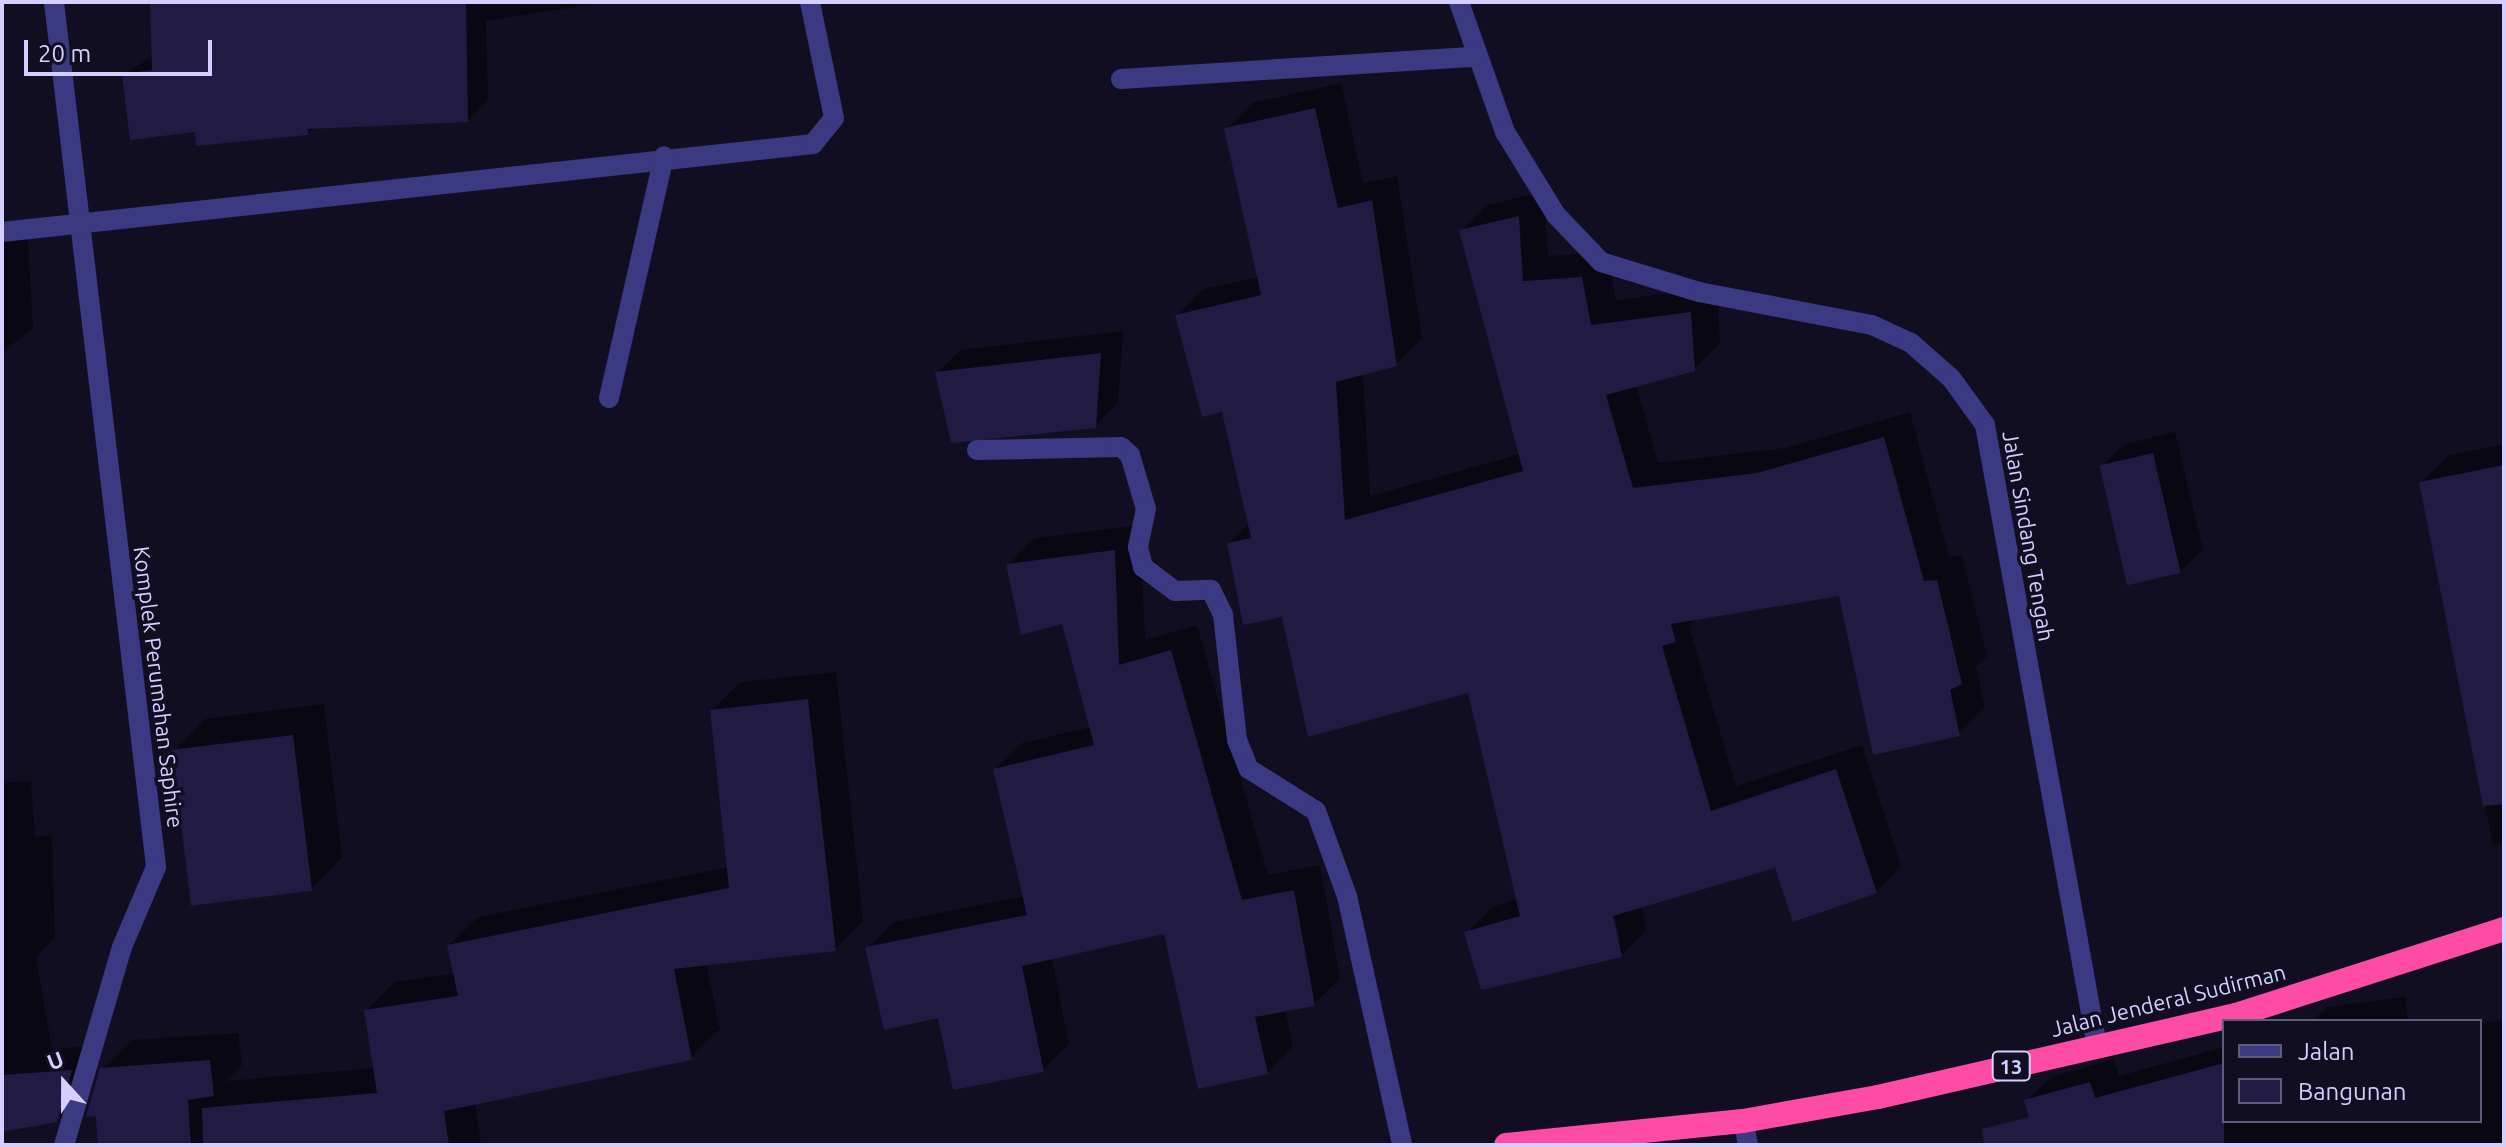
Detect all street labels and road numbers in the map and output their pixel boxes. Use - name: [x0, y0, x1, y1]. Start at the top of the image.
- street label: Jalan Sindang Tengah: [1997, 429, 2061, 643]
- street label: Komplek Perumahan Saphire: [129, 545, 189, 829]
- street label: Jalan Jenderal Sudirman: [2048, 958, 2288, 1042]
- road number: 13: [1991, 1050, 2031, 1082]

